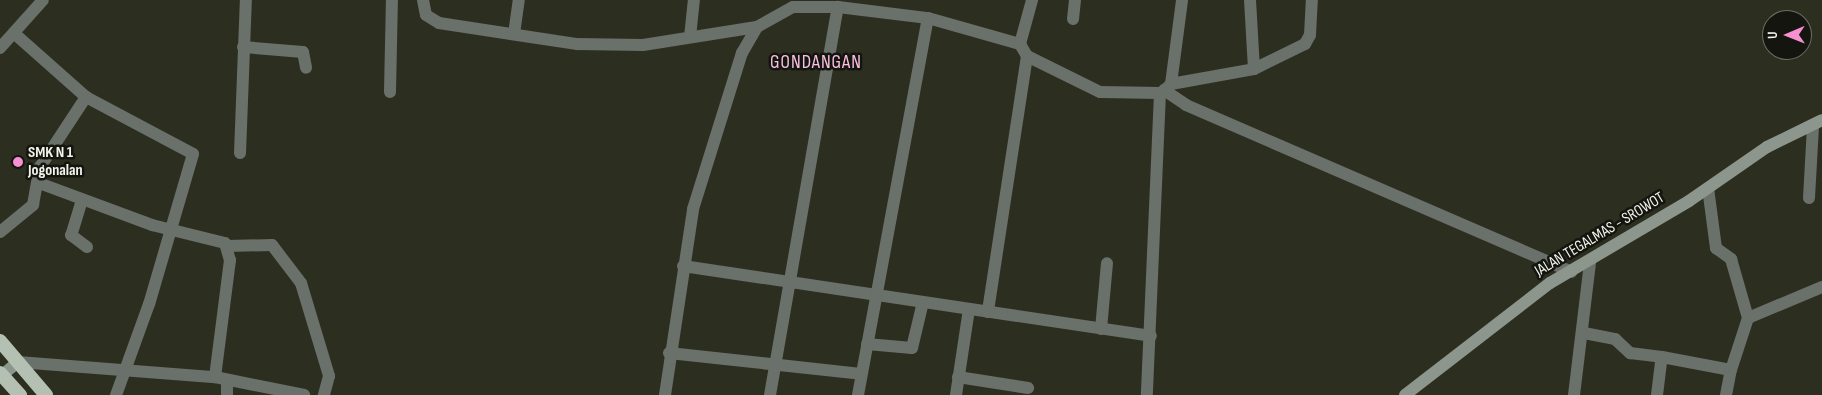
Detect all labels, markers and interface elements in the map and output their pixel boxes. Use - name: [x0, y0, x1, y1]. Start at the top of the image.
- north arrow: [1762, 10, 1812, 60]
- text: U: [1764, 31, 1781, 39]
- district label: GONDANGAN: [769, 52, 863, 74]
- place label: SMK N 1 Jogonalan: [28, 143, 83, 181]
- marker: SMK N 1 Jogonalan: [12, 156, 24, 168]
- street label: JALAN TEGALMAS - SROWOT: [1532, 189, 1668, 281]

